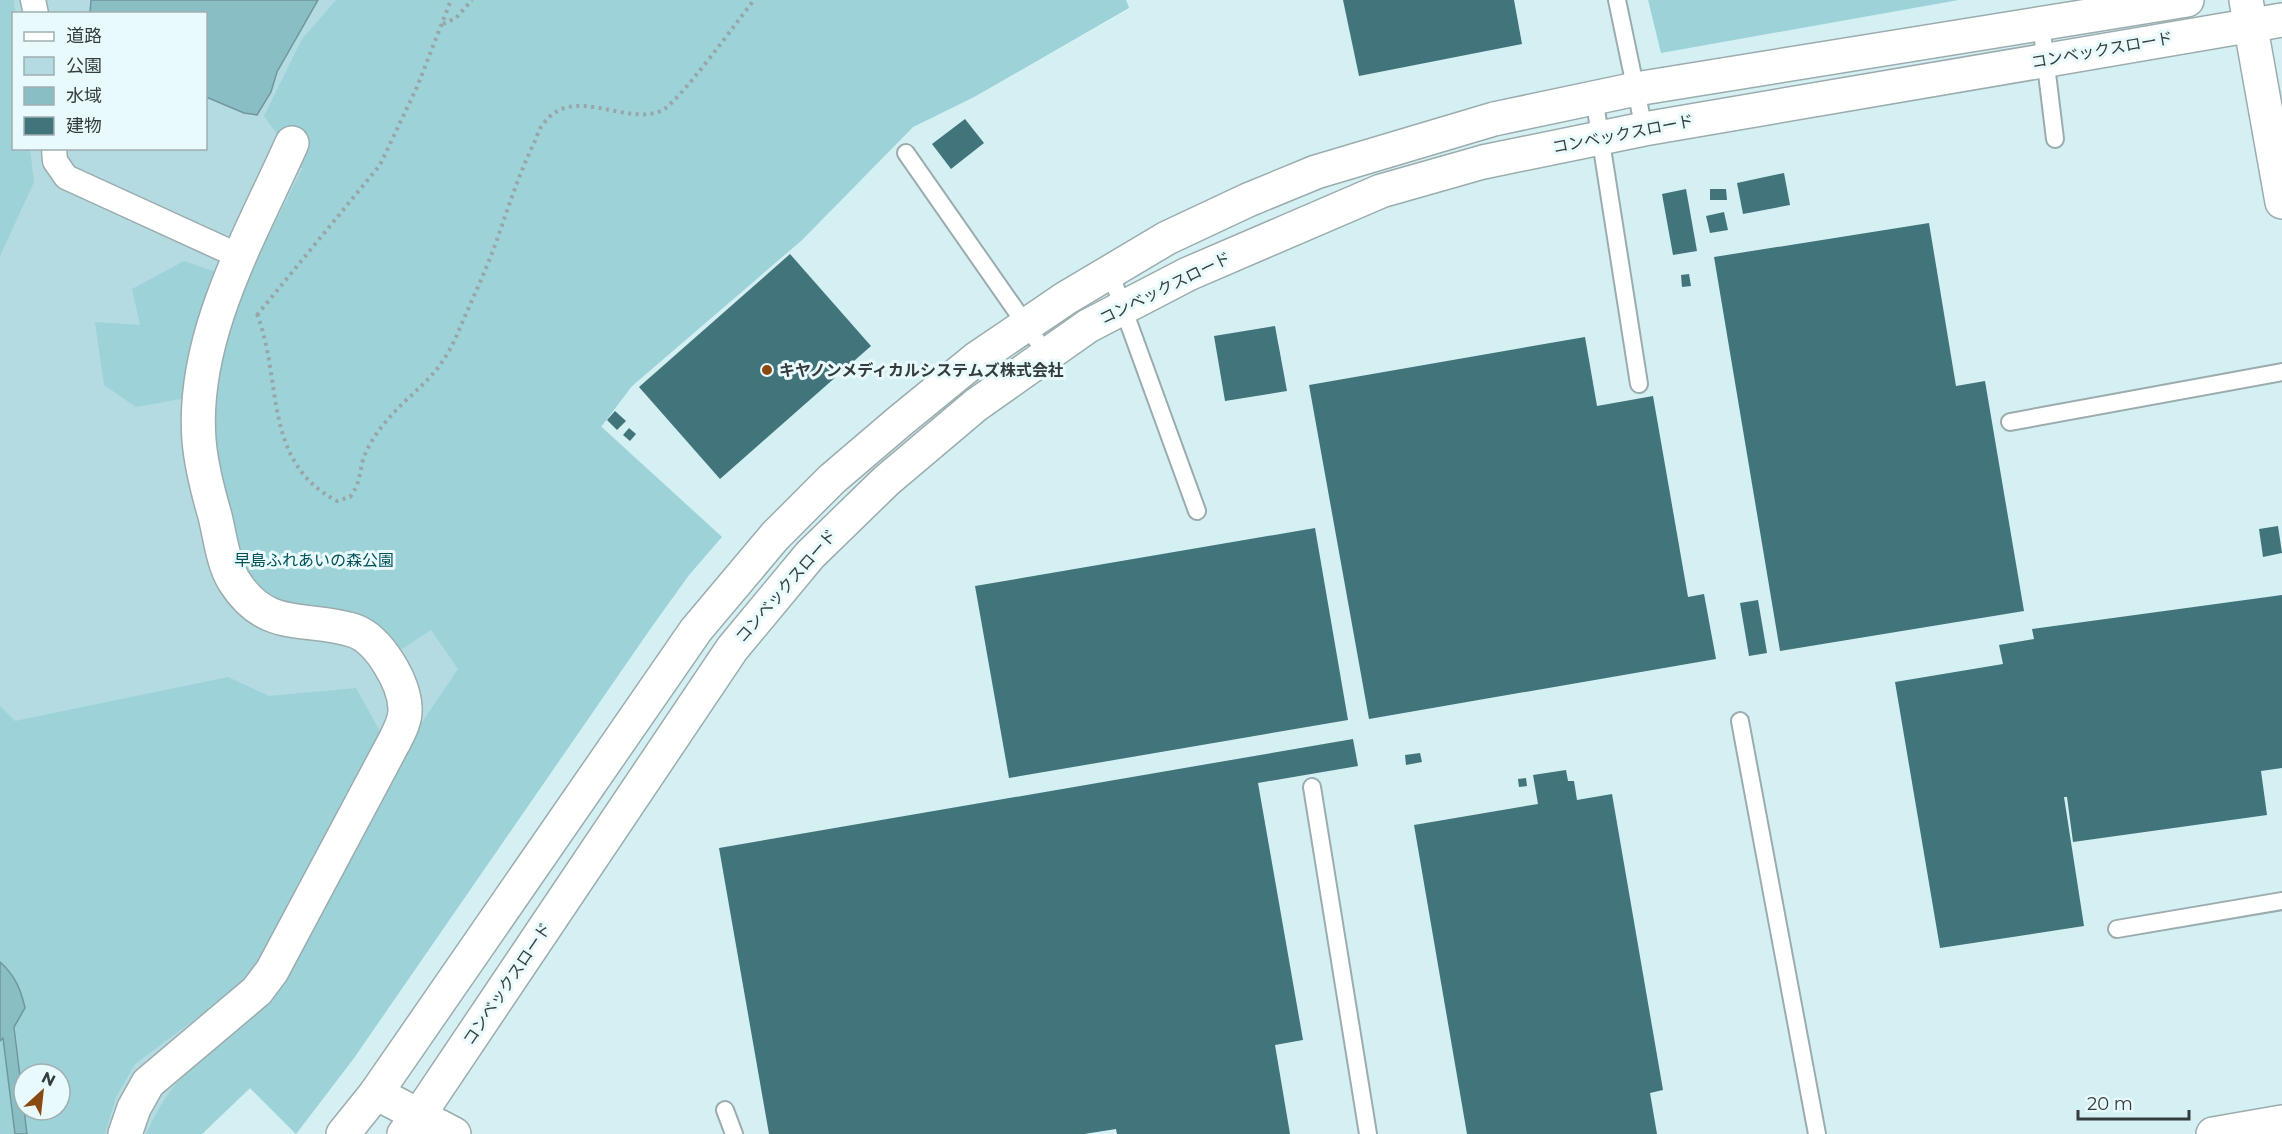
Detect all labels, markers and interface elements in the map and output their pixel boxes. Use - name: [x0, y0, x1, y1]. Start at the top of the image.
- legend: [12, 12, 207, 150]
- text: 道路: [66, 25, 102, 47]
- street label: コンベックスロード: [2030, 28, 2174, 72]
- text: 公園: [66, 55, 102, 77]
- text: 水域: [66, 85, 102, 107]
- street label: コンベックスロード: [1551, 111, 1695, 157]
- text: 建物: [66, 115, 102, 137]
- street label: コンベックスロード: [1096, 248, 1234, 328]
- place label: キヤノンメディカルシステムズ株式会社: [779, 361, 1064, 380]
- marker: キヤノンメディカルシステムズ株式会社: [760, 363, 774, 377]
- street label: コンベックスロード: [732, 526, 840, 646]
- park label: 早島ふれあいの森公園: [234, 551, 394, 570]
- street label: コンベックスロード: [459, 919, 555, 1049]
- north arrow: [12, 1062, 72, 1122]
- text: N: [39, 1068, 59, 1090]
- scale bar: [2078, 1083, 2189, 1121]
- text: 20 m: [2087, 1093, 2133, 1115]

